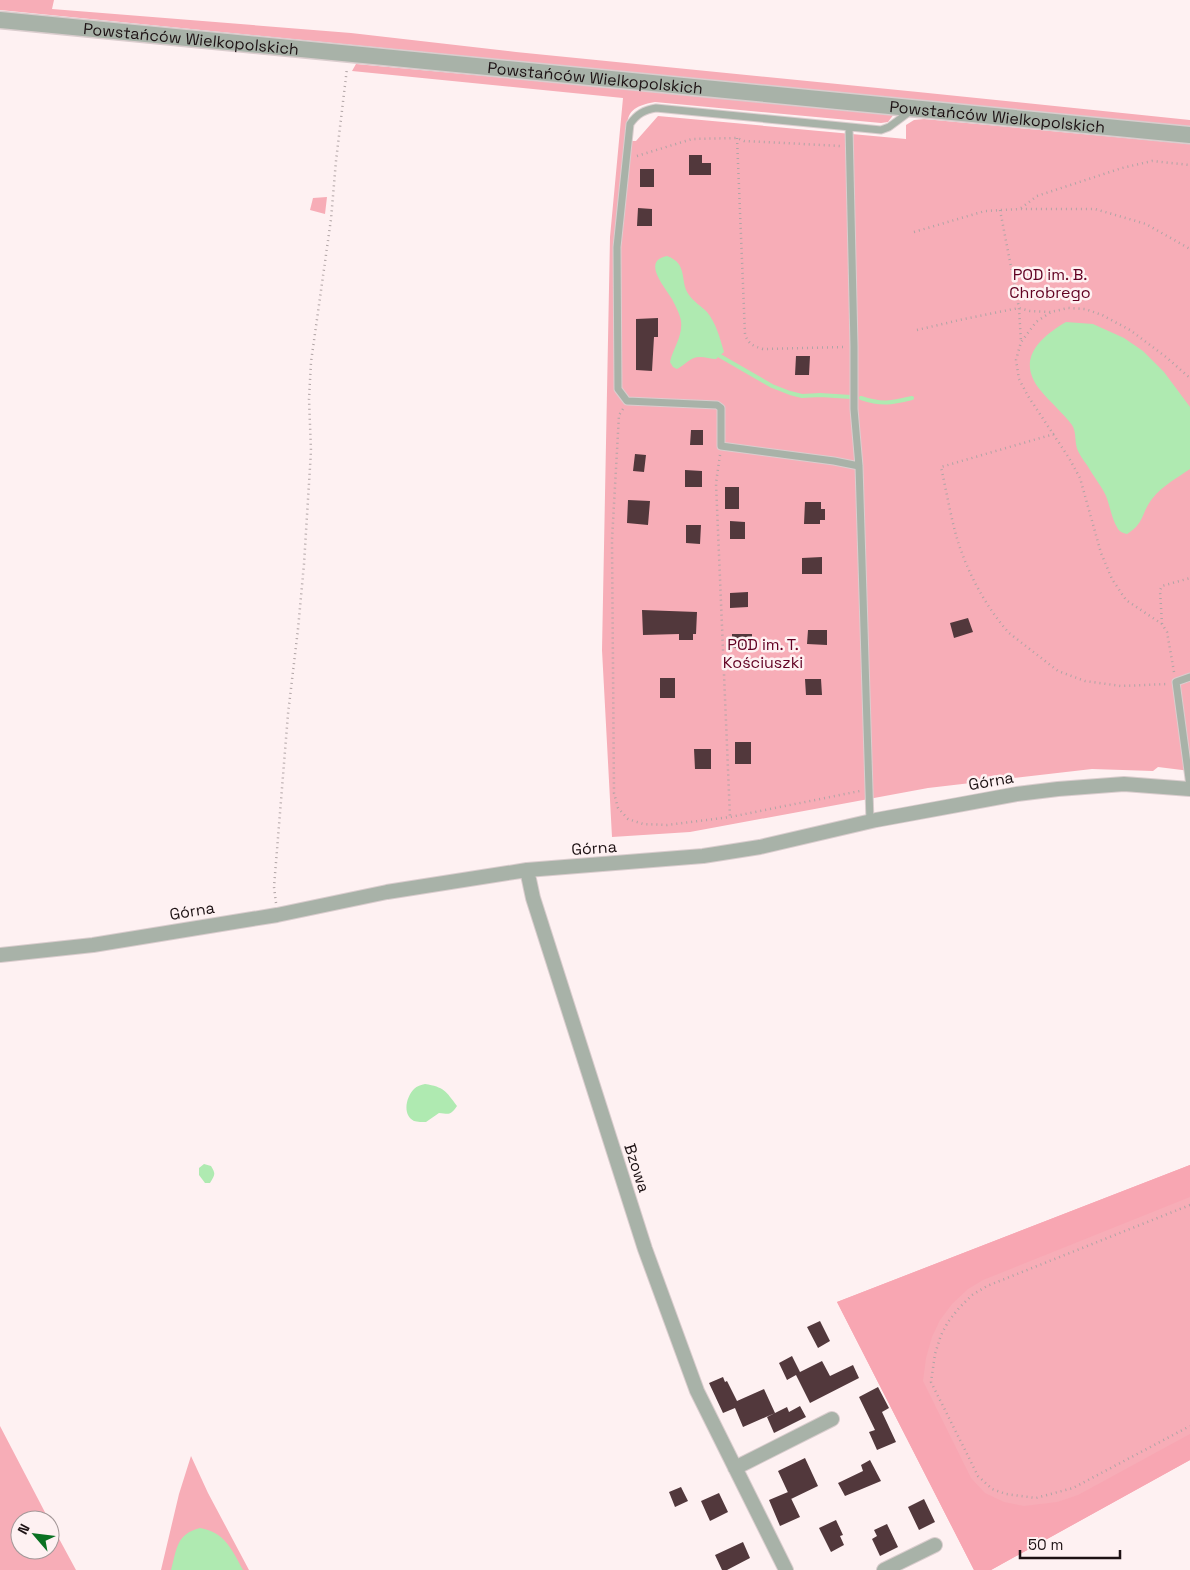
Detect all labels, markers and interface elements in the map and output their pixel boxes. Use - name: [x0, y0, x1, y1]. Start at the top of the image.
- street label: Powstańców Wielkopolskich: [82, 18, 300, 59]
- street label: Powstańców Wielkopolskich: [486, 57, 704, 98]
- street label: Powstańców Wielkopolskich: [889, 96, 1106, 137]
- park label: POD im. B. Chrobrego: [1009, 264, 1091, 303]
- park label: POD im. T. Kościuszki: [723, 634, 803, 673]
- street label: Górna: [967, 767, 1015, 795]
- street label: Górna: [571, 836, 617, 860]
- street label: Górna: [168, 897, 216, 925]
- street label: Bzowa: [619, 1141, 655, 1195]
- north arrow: [10, 1510, 60, 1560]
- text: N: [13, 1521, 34, 1537]
- scale bar: [1020, 1528, 1120, 1560]
- text: 50 m: [1028, 1535, 1063, 1554]

